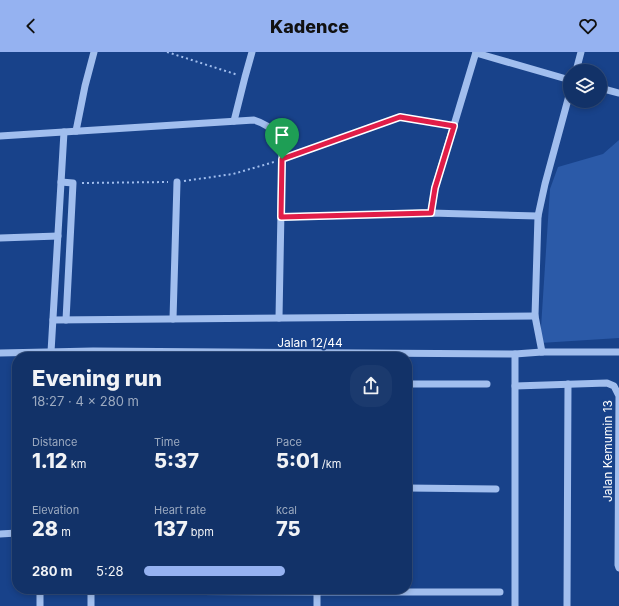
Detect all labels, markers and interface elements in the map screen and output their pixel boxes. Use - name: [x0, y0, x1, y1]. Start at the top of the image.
- icon: back: [20, 15, 42, 37]
- icon: heart: [577, 15, 599, 37]
- text: Kadence: [270, 16, 349, 37]
- map controls: [563, 64, 607, 108]
- button: layers: [563, 64, 607, 108]
- pin: [265, 118, 299, 159]
- icon: arrive: [271, 124, 293, 146]
- street label: Jalan 12/44: [277, 335, 343, 350]
- text: Evening run: [32, 365, 162, 391]
- button: share: [350, 365, 392, 407]
- text: 18:27 · 4 × 280 m: [32, 393, 139, 409]
- street label: Jalan Kemumin 13: [600, 400, 615, 502]
- text: Distance: [32, 435, 77, 449]
- text: Time: [154, 435, 180, 449]
- text: Pace: [276, 435, 302, 449]
- text: 1.12: [32, 449, 68, 473]
- text: 5:37: [154, 449, 199, 473]
- text: 5:01: [276, 449, 319, 473]
- text: km: [68, 457, 86, 471]
- text: /km: [319, 457, 342, 471]
- text: Elevation: [32, 503, 79, 517]
- text: Heart rate: [154, 503, 206, 517]
- text: kcal: [276, 503, 297, 517]
- text: 28: [32, 517, 58, 541]
- text: 137: [154, 517, 188, 541]
- text: 75: [276, 517, 301, 541]
- text: m: [58, 525, 71, 539]
- text: bpm: [188, 525, 214, 539]
- text: 280 m: [32, 563, 72, 579]
- text: 5:28: [96, 563, 124, 579]

